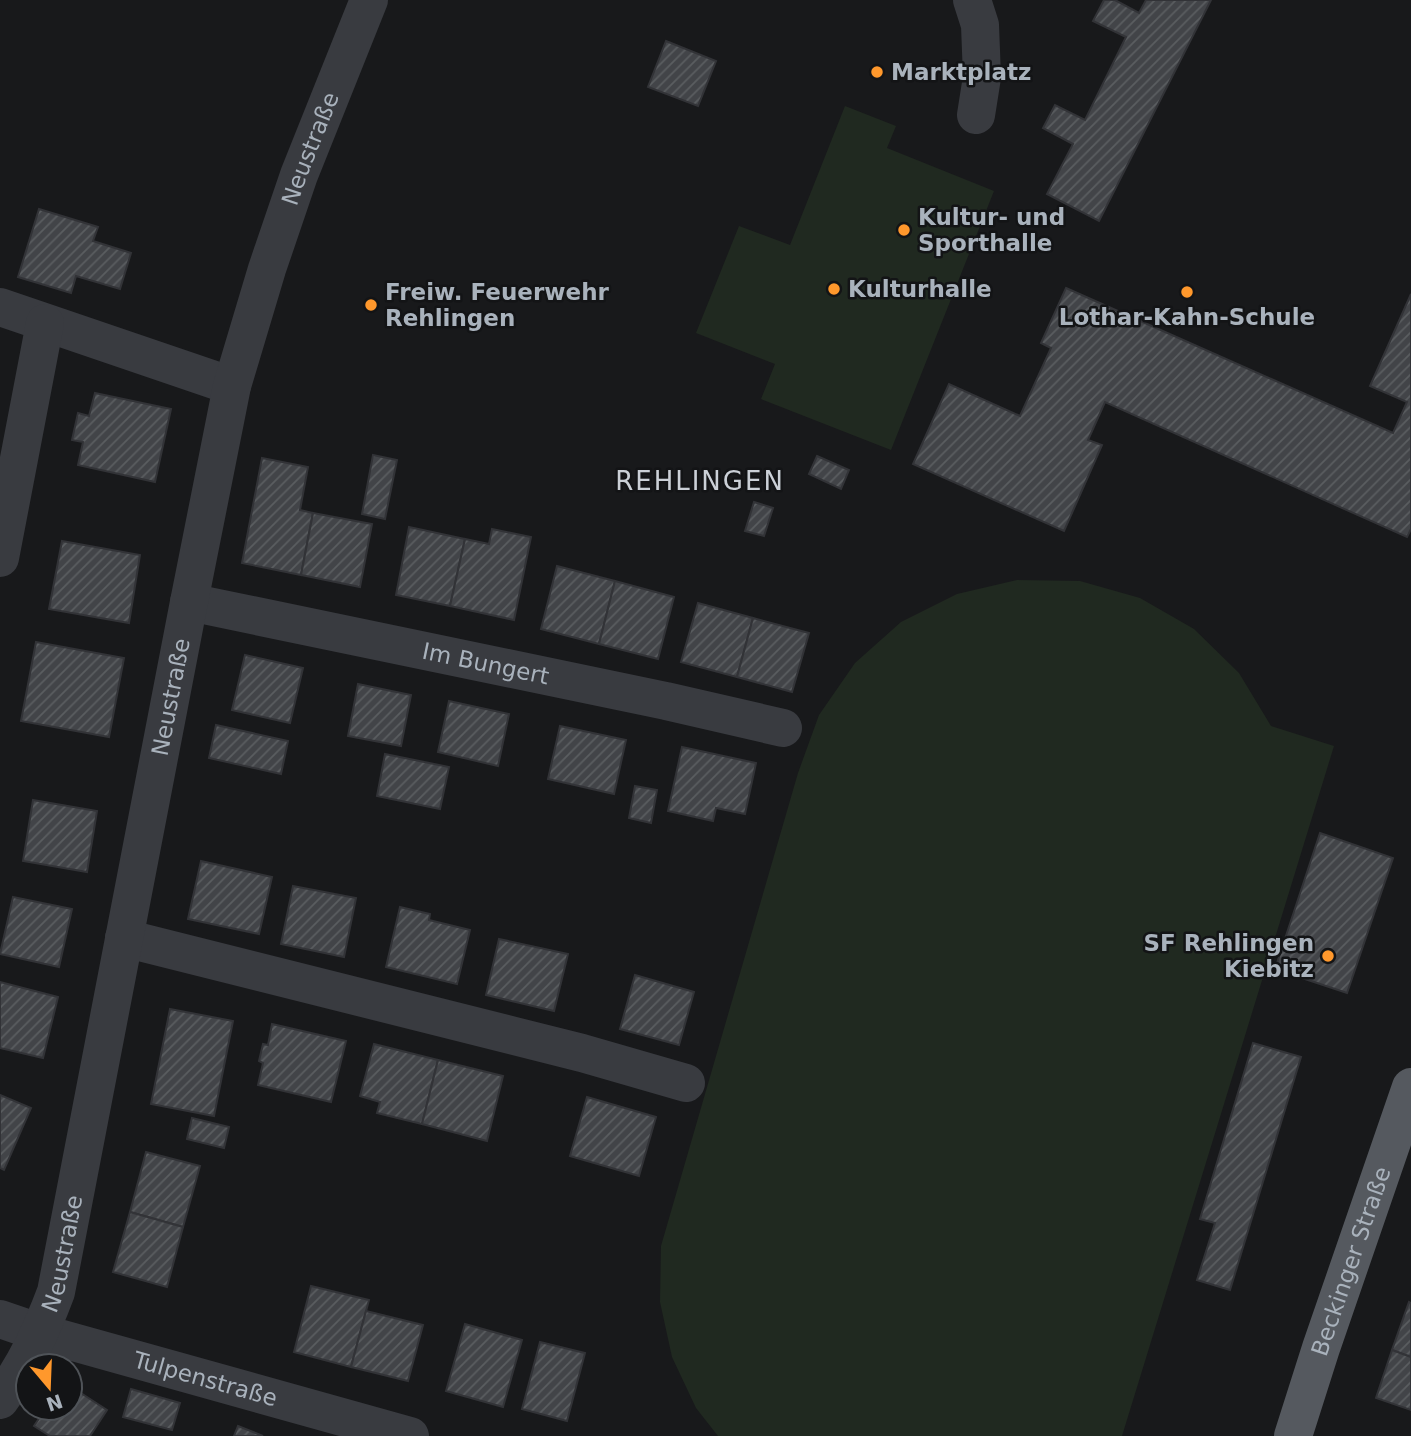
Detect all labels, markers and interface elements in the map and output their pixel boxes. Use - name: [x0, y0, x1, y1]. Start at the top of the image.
- place label: Marktplatz: [891, 59, 1031, 85]
- marker: Marktplatz: [869, 64, 885, 80]
- street label: Neustraße: [277, 88, 344, 209]
- place label: Kultur- und Sporthalle: [918, 204, 1065, 256]
- marker: Kultur- und Sporthalle: [896, 222, 912, 238]
- place label: Kulturhalle: [848, 276, 992, 302]
- place label: Freiw. Feuerwehr Rehlingen: [385, 279, 610, 331]
- marker: Kulturhalle: [826, 281, 842, 297]
- marker: Lothar-Kahn-Schule: [1179, 284, 1195, 300]
- marker: Freiw. Feuerwehr Rehlingen: [363, 297, 379, 313]
- place label: Lothar-Kahn-Schule: [1059, 304, 1315, 330]
- district label: REHLINGEN: [615, 466, 785, 496]
- street label: Neustraße: [147, 636, 195, 758]
- street label: Im Bungert: [420, 638, 551, 689]
- place label: SF Rehlingen Kiebitz: [1143, 930, 1314, 982]
- marker: SF Rehlingen Kiebitz: [1320, 948, 1336, 964]
- street label: Beckinger Straße: [1306, 1163, 1395, 1359]
- street label: Neustraße: [36, 1193, 87, 1316]
- street label: Tulpenstraße: [130, 1346, 280, 1411]
- north arrow: [14, 1352, 84, 1422]
- text: N: [43, 1390, 66, 1416]

